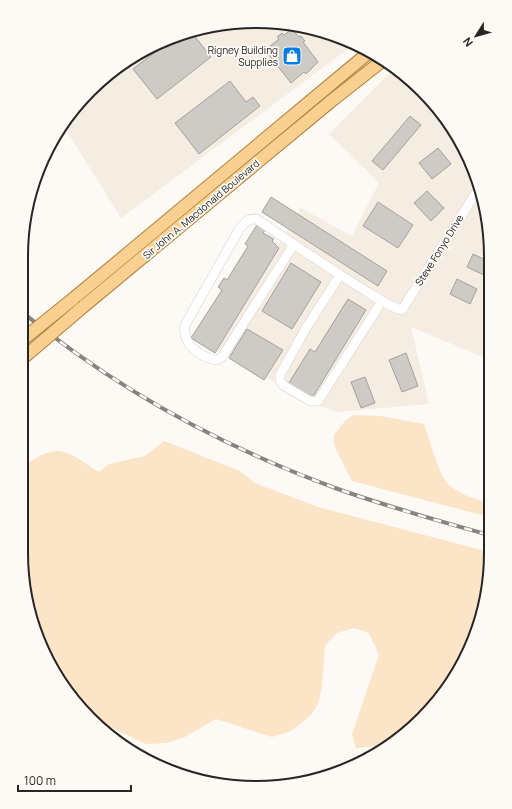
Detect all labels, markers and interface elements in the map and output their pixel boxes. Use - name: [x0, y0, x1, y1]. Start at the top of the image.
- north arrow: [456, 16, 496, 56]
- text: N: [459, 35, 476, 50]
- place label: Rigney Building Supplies: [208, 43, 278, 69]
- shop icon: Rigney Building Supplies: [281, 45, 303, 67]
- street label: Sir John A. Macdonald Boulevard: [140, 156, 262, 262]
- street label: Steve Fonyo Drive: [412, 212, 467, 288]
- scale bar: [18, 767, 131, 793]
- text: 100 m: [24, 772, 56, 789]

